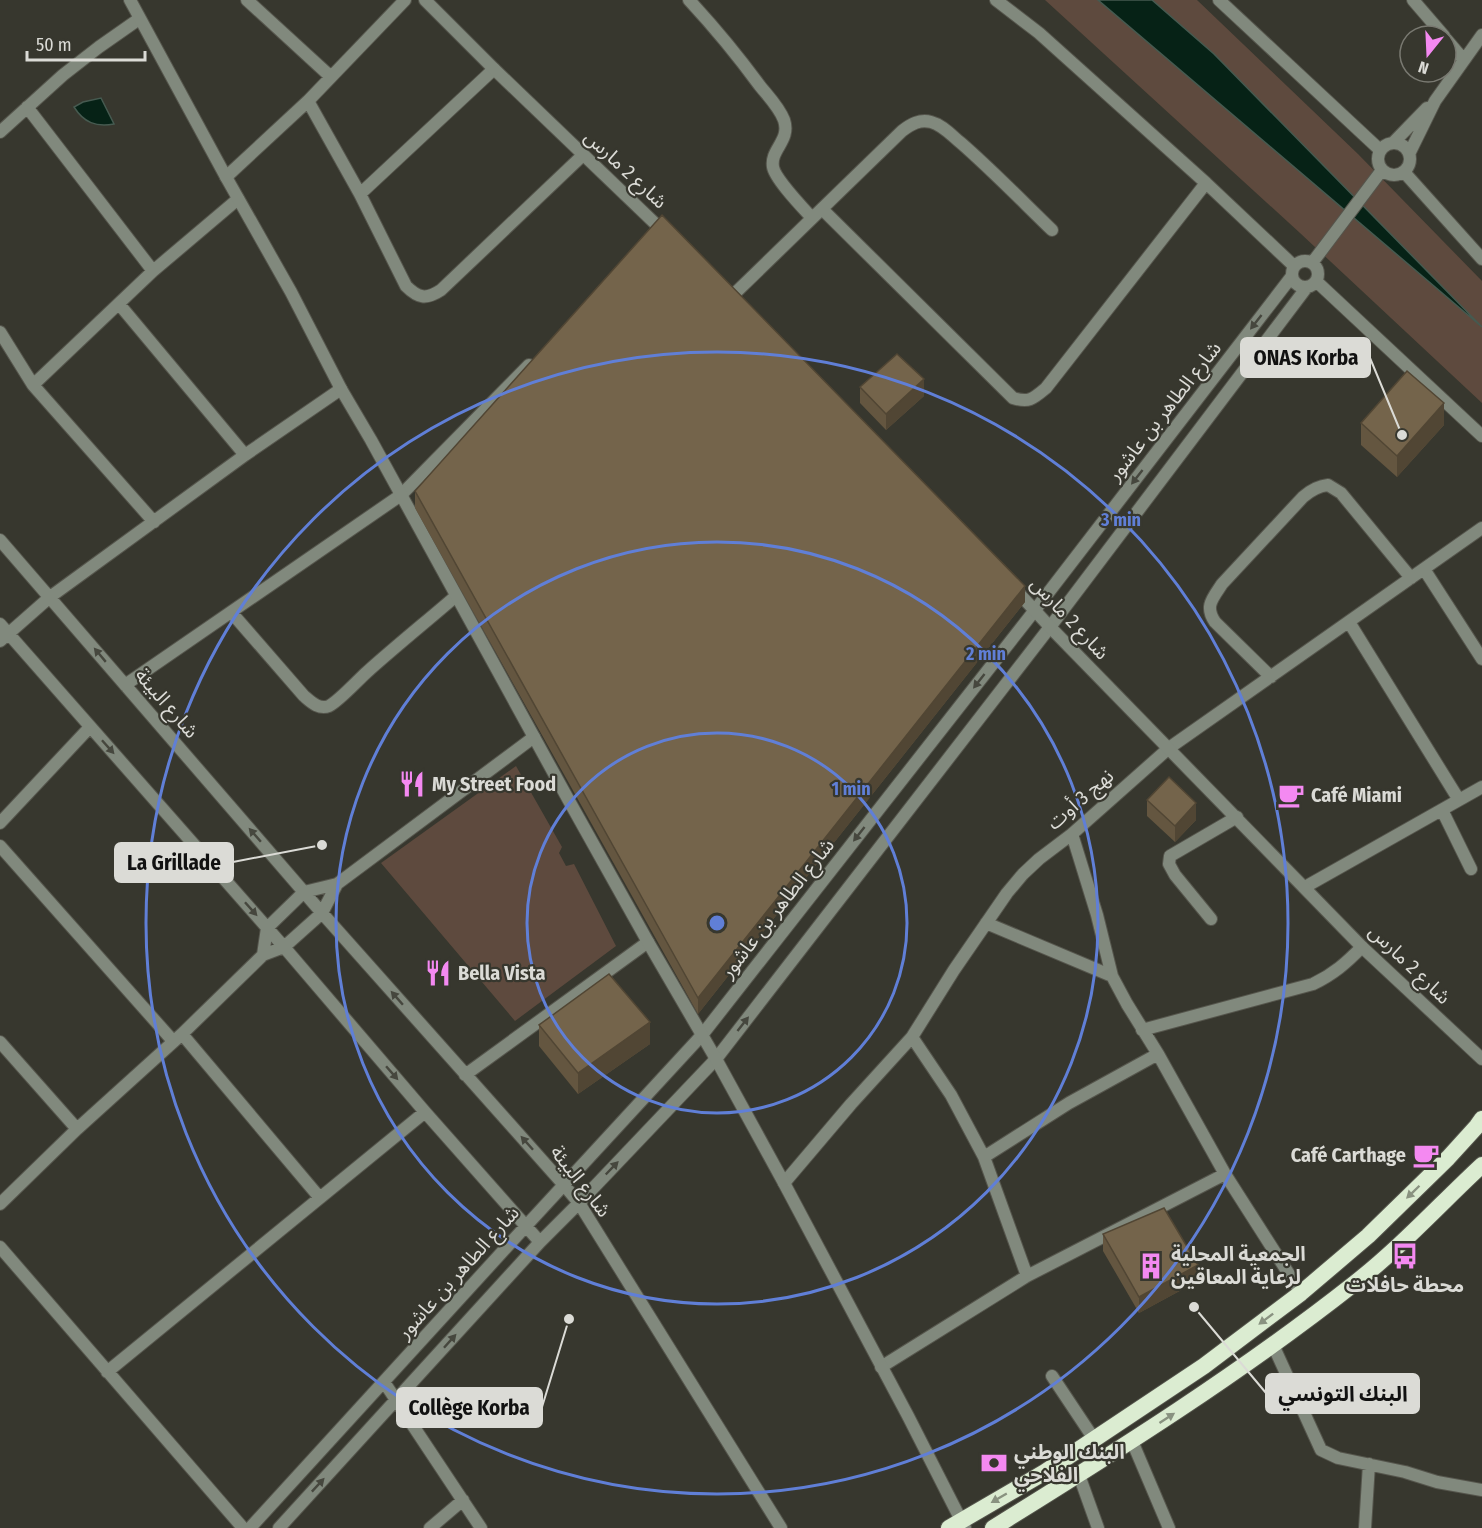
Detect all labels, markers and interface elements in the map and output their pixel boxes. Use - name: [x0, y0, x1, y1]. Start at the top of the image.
- scale bar: [27, 24, 146, 62]
- north arrow: [1398, 24, 1458, 84]
- text: 50 m: [36, 34, 72, 56]
- text: N: [1416, 57, 1431, 78]
- street label: شارع 2 مارس: [578, 125, 672, 216]
- one-way arrow: [1251, 315, 1263, 330]
- street label: شارع الطاهر بن عاشور: [1101, 336, 1228, 488]
- callout: ONAS Korba: [1241, 338, 1370, 377]
- text: ONAS Korba: [1254, 345, 1358, 371]
- one-way arrow: [1131, 469, 1144, 485]
- text: 3 min: [1100, 509, 1141, 531]
- street label: شارع 2 مارس: [1023, 572, 1114, 666]
- text: 2 min: [965, 643, 1006, 665]
- one-way arrow: [94, 648, 107, 663]
- street label: شارع البيئة: [128, 663, 204, 745]
- one-way arrow: [973, 673, 986, 689]
- one-way arrow: [101, 740, 115, 755]
- street label: نهج 3 أوت: [1042, 764, 1120, 837]
- restaurant icon: My Street Food: [397, 769, 427, 799]
- place label: My Street Food: [432, 772, 556, 796]
- text: 1 min: [831, 778, 871, 800]
- cafe icon: Café Miami: [1276, 780, 1306, 810]
- place label: Café Miami: [1311, 783, 1402, 807]
- one-way arrow: [854, 827, 866, 842]
- one-way arrow: [249, 828, 262, 843]
- street label: شارع الطاهر بن عاشور: [714, 833, 841, 985]
- callout: La Grillade: [115, 843, 233, 882]
- text: La Grillade: [127, 850, 221, 876]
- one-way arrow: [244, 901, 257, 916]
- centre of rings: [707, 913, 727, 933]
- street label: شارع 2 مارس: [1362, 919, 1456, 1011]
- restaurant icon: Bella Vista: [423, 958, 453, 988]
- place label: Bella Vista: [458, 961, 546, 985]
- one-way arrow: [391, 991, 404, 1006]
- one-way arrow: [737, 1017, 749, 1032]
- one-way arrow: [385, 1065, 398, 1081]
- one-way arrow: [521, 1136, 534, 1151]
- street label: شارع البيئة: [543, 1140, 616, 1224]
- cafe icon: Café Carthage: [1411, 1140, 1441, 1170]
- place label: Café Carthage: [1291, 1143, 1406, 1167]
- one-way arrow: [605, 1161, 619, 1176]
- one-way arrow: [1406, 1185, 1421, 1199]
- street label: شارع الطاهر بن عاشور: [391, 1201, 526, 1346]
- bus stop icon: محطة حافلات: [1390, 1241, 1420, 1271]
- place label: الجمعية المحلية لرعاية المعاقين: [1171, 1242, 1306, 1289]
- building icon: الجمعية المحلية لرعاية المعاقين: [1136, 1251, 1166, 1281]
- place label: محطة حافلات: [1346, 1273, 1464, 1297]
- one-way arrow: [1258, 1313, 1274, 1326]
- one-way arrow: [443, 1334, 456, 1349]
- callout: البنك التونسي: [1266, 1374, 1419, 1413]
- text: البنك التونسي: [1278, 1381, 1408, 1411]
- callout: Collège Korba: [397, 1388, 542, 1427]
- text: Collège Korba: [408, 1395, 530, 1421]
- one-way arrow: [1159, 1413, 1175, 1424]
- place label: البنك الوطني الفلاحي: [1014, 1440, 1125, 1492]
- bank icon: البنك الوطني الفلاحي: [979, 1448, 1009, 1478]
- one-way arrow: [311, 1478, 324, 1493]
- one-way arrow: [991, 1493, 1008, 1503]

